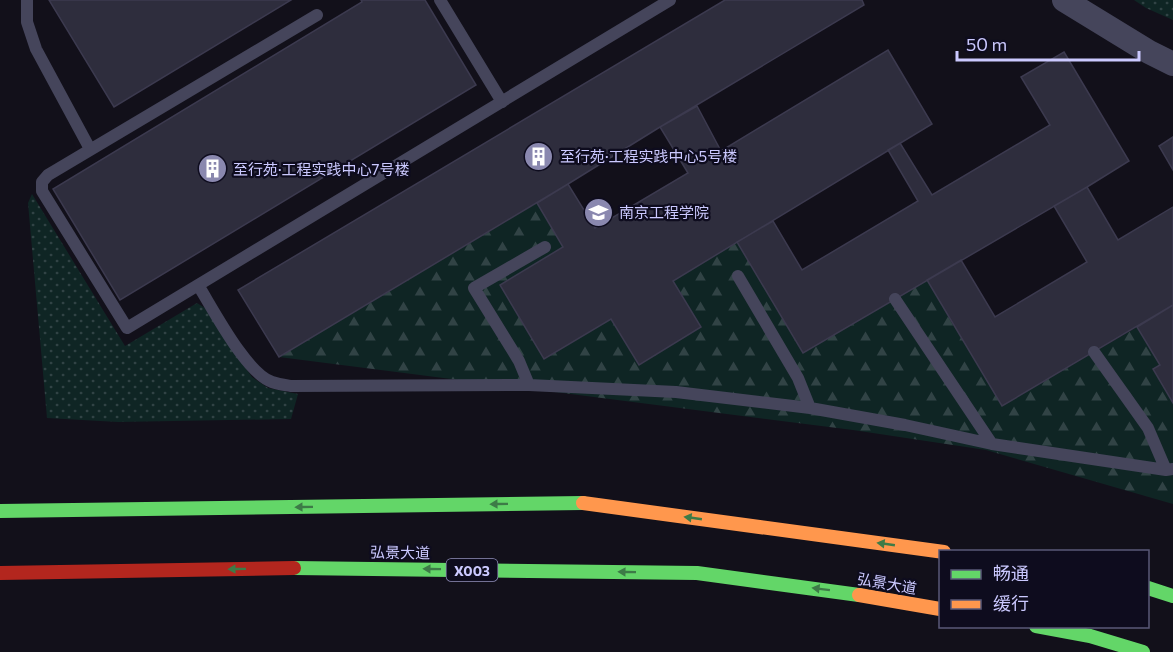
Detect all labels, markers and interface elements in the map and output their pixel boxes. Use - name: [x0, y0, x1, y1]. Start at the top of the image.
- scale bar: [957, 24, 1138, 62]
- text: 50 m: [966, 33, 1007, 55]
- building icon: 至行苑·工程实践中心5号楼: [523, 140, 555, 172]
- place label: 至行苑·工程实践中心5号楼: [560, 147, 737, 165]
- building icon: 至行苑·工程实践中心7号楼: [196, 153, 228, 185]
- place label: 至行苑·工程实践中心7号楼: [233, 160, 409, 178]
- school or university icon: 南京工程学院: [582, 196, 614, 228]
- place label: 南京工程学院: [619, 203, 709, 221]
- one-way arrow: [489, 500, 508, 509]
- one-way arrow: [294, 502, 313, 512]
- one-way arrow: [683, 513, 702, 522]
- one-way arrow: [876, 539, 895, 548]
- street label: 弘景大道: [370, 542, 430, 562]
- legend: [939, 550, 1149, 628]
- road number: X003: [446, 559, 498, 581]
- text: 畅通: [993, 562, 1029, 584]
- one-way arrow: [227, 564, 246, 574]
- one-way arrow: [422, 564, 441, 574]
- one-way arrow: [617, 568, 636, 577]
- street label: 弘景大道: [856, 569, 918, 597]
- one-way arrow: [811, 584, 830, 593]
- text: 缓行: [993, 592, 1029, 614]

